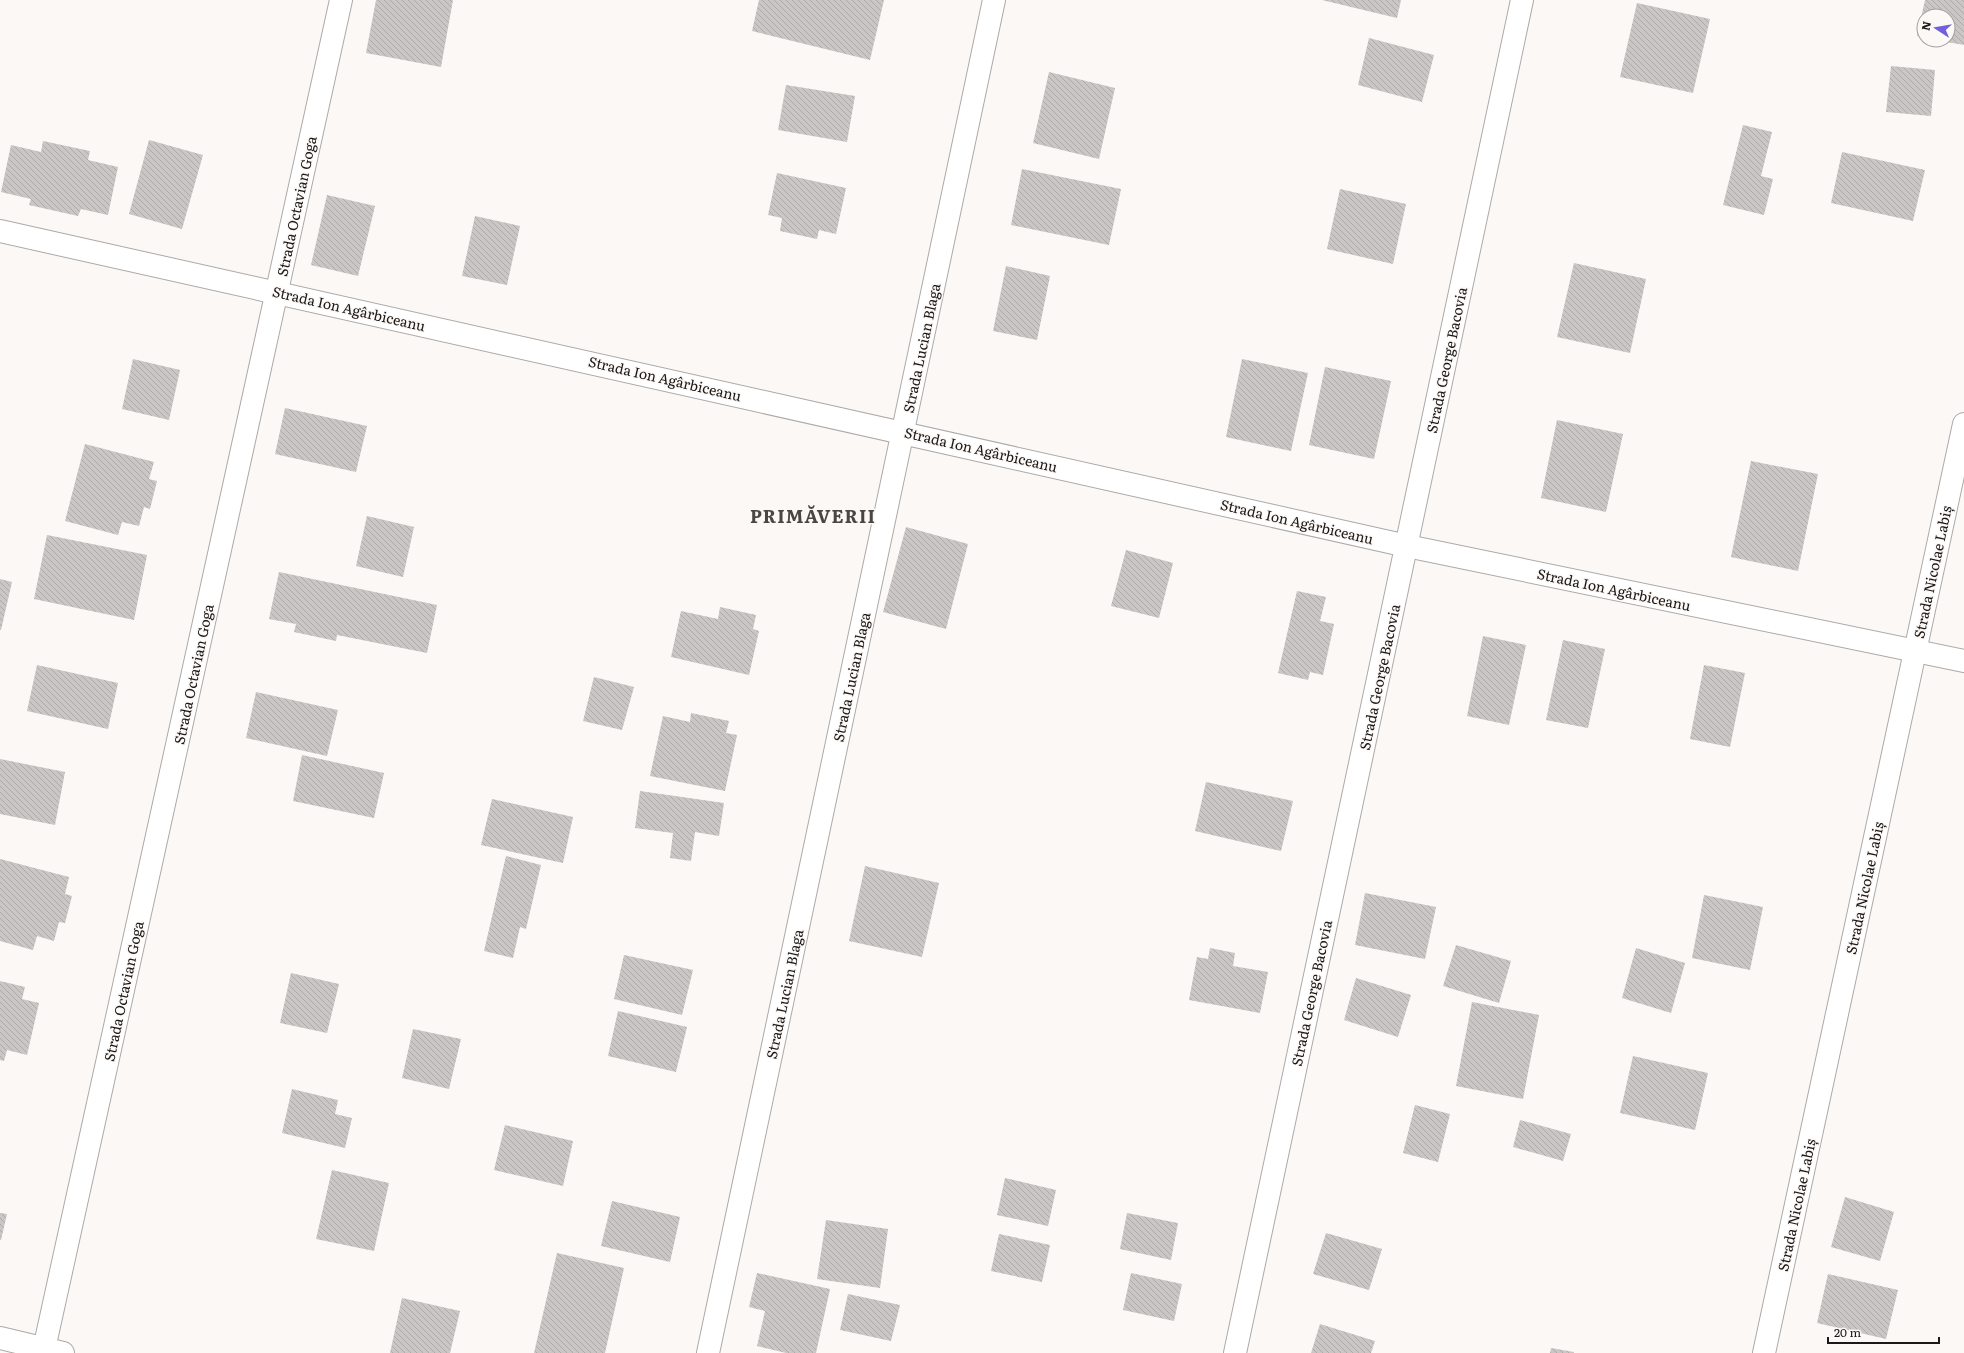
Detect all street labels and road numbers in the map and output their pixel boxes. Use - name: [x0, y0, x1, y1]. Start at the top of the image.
- street label: Strada Octavian Goga: [271, 134, 321, 278]
- street label: Strada Ion Agârbiceanu: [270, 281, 428, 335]
- street label: Strada Lucian Blaga: [898, 281, 945, 415]
- street label: Strada George Bacovia: [1421, 285, 1471, 435]
- street label: Strada Ion Agârbiceanu: [586, 351, 744, 405]
- street label: Strada Ion Agârbiceanu: [902, 422, 1060, 476]
- street label: Strada Ion Agârbiceanu: [1218, 494, 1376, 548]
- street label: Strada Nicolae Labiș: [1908, 504, 1956, 640]
- street label: Strada Ion Agârbiceanu: [1535, 563, 1693, 615]
- street label: Strada Octavian Goga: [168, 602, 218, 746]
- street label: Strada George Bacovia: [1354, 602, 1404, 752]
- street label: Strada Lucian Blaga: [828, 610, 875, 744]
- street label: Strada Nicolae Labiș: [1840, 820, 1888, 956]
- street label: Strada George Bacovia: [1286, 918, 1336, 1068]
- street label: Strada Octavian Goga: [98, 919, 148, 1063]
- street label: Strada Lucian Blaga: [761, 927, 808, 1061]
- street label: Strada Nicolae Labiș: [1772, 1137, 1820, 1273]

